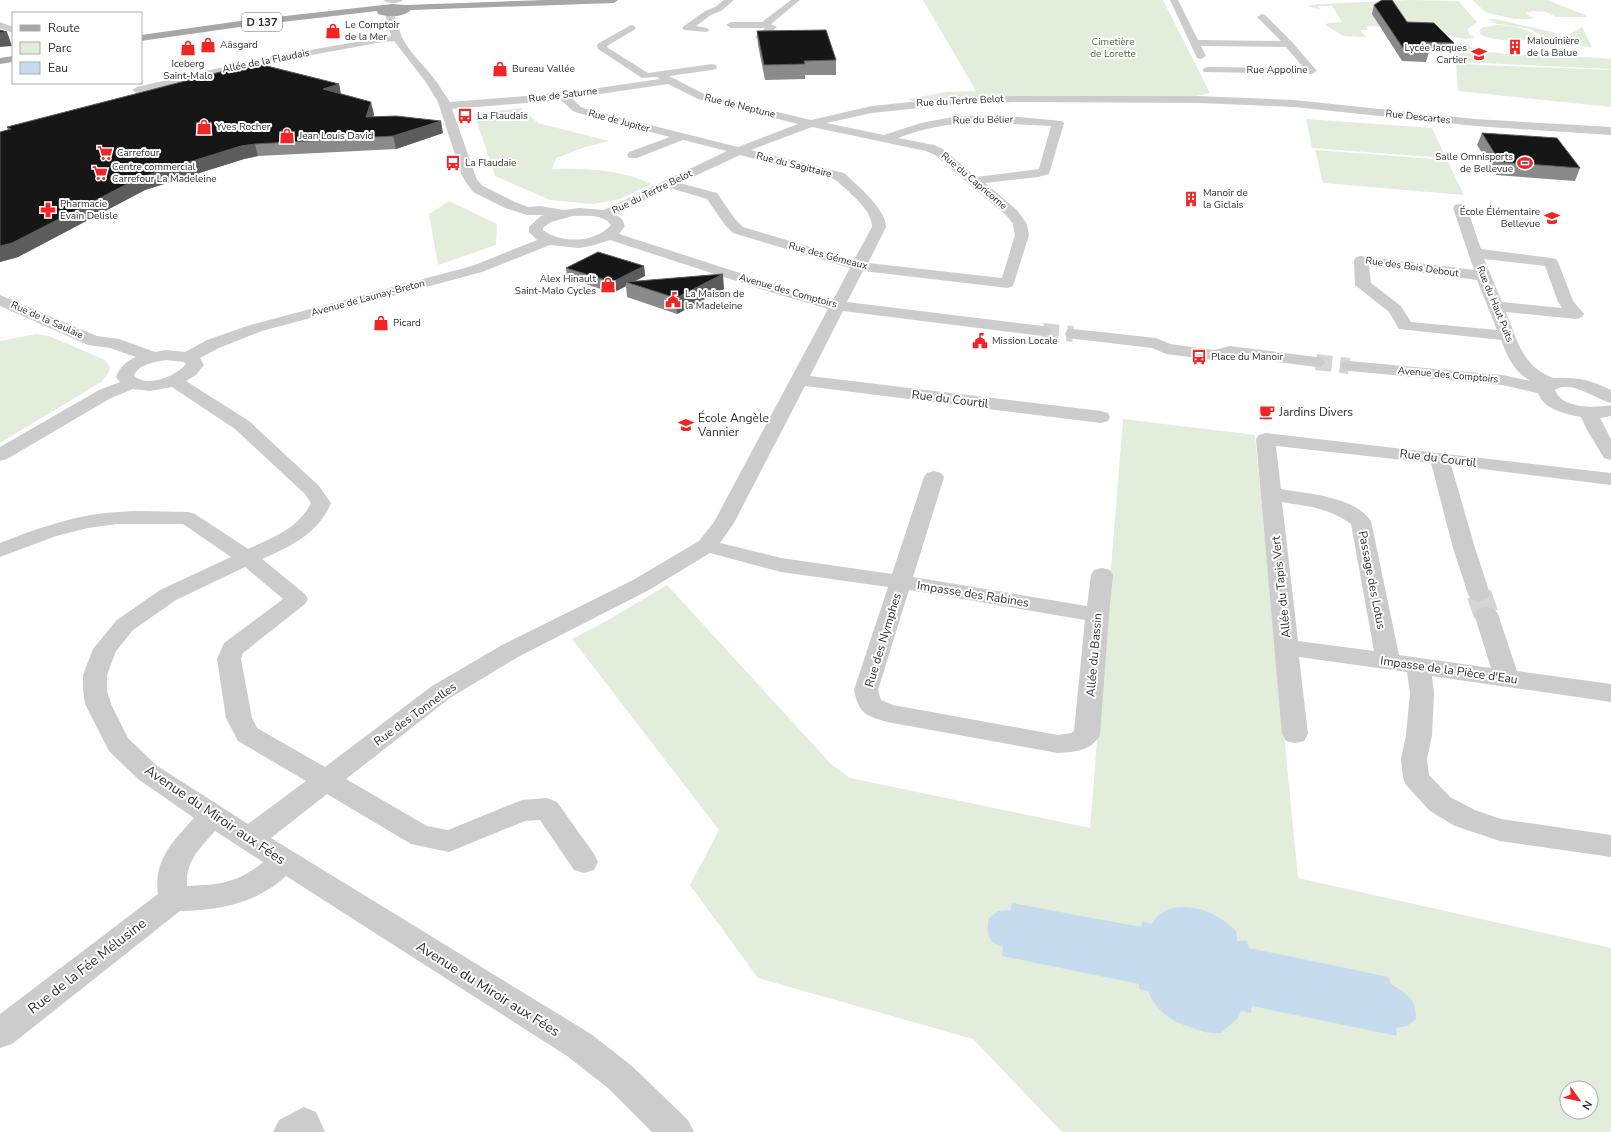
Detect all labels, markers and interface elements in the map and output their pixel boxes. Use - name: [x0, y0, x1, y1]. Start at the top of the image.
- legend: [12, 12, 142, 84]
- road number: D 137: [242, 13, 282, 31]
- place label: Le Comptoir de la Mer: [345, 18, 400, 44]
- text: Route: [48, 20, 80, 36]
- shop icon: Le Comptoir de la Mer: [324, 22, 342, 40]
- place label: Malouinière de la Balue: [1527, 34, 1579, 60]
- park label: Cimetière de Lorette: [1090, 35, 1136, 61]
- shop icon: Aäsgard: [199, 36, 217, 54]
- place label: Aäsgard: [220, 38, 258, 52]
- building icon: Malouinière de la Balue: [1506, 38, 1524, 56]
- shop icon: Iceberg Saint-Malo: [179, 39, 197, 57]
- text: Parc: [48, 40, 72, 56]
- place label: Lycée Jacques Cartier: [1405, 41, 1467, 67]
- school or university icon: Lycée Jacques Cartier: [1470, 45, 1488, 63]
- street label: Allée de la Flaudais: [221, 46, 311, 76]
- place label: Iceberg Saint-Malo: [163, 57, 213, 83]
- text: Eau: [48, 60, 68, 76]
- shop icon: Bureau Vallée: [491, 60, 509, 78]
- place label: Bureau Vallée: [512, 62, 575, 76]
- street label: Rue Appoline: [1247, 63, 1307, 77]
- street label: Rue de Saturne: [528, 84, 598, 106]
- street label: Rue de Neptune: [703, 90, 777, 122]
- street label: Rue du Tertre Belot: [916, 92, 1005, 110]
- street label: Rue de Jupiter: [587, 106, 652, 136]
- bus stop icon: La Flaudais: [456, 107, 474, 125]
- street label: Rue Descartes: [1385, 107, 1451, 127]
- place label: La Flaudais: [477, 109, 528, 123]
- street label: Rue du Bélier: [953, 112, 1014, 128]
- shop icon: Yves Rocher: [195, 118, 213, 136]
- place label: Yves Rocher: [215, 120, 271, 134]
- shop icon: Jean Louis David: [278, 127, 296, 145]
- place label: Jean Louis David: [298, 129, 373, 143]
- supermarket icon: Carrefour: [96, 144, 114, 162]
- place label: Carrefour: [117, 146, 160, 160]
- street label: Rue du Sagittaire: [755, 149, 833, 181]
- street label: Rue du Capricorne: [938, 149, 1010, 213]
- place label: Salle Omnisports de Bellevue: [1435, 150, 1513, 176]
- bus stop icon: La Flaudaie: [444, 154, 462, 172]
- sports icon: Salle Omnisports de Bellevue: [1516, 154, 1534, 172]
- place label: La Flaudaie: [465, 156, 516, 170]
- place label: Centre commercial Carrefour La Madeleine: [112, 160, 217, 186]
- supermarket icon: Centre commercial Carrefour La Madeleine: [91, 164, 109, 182]
- street label: Rue du Tertre Belot: [610, 166, 695, 217]
- place label: Manoir de la Giclais: [1203, 186, 1248, 212]
- building icon: Manoir de la Giclais: [1182, 190, 1200, 208]
- place label: Pharmacie Evain Delisle: [60, 197, 118, 223]
- pharmacy icon: Pharmacie Evain Delisle: [39, 201, 57, 219]
- place label: École Élémentaire Bellevue: [1460, 205, 1540, 231]
- school or university icon: École Élémentaire Bellevue: [1543, 209, 1561, 227]
- street label: Rue des Gémeaux: [787, 239, 870, 273]
- street label: Rue des Bois Debout: [1364, 254, 1460, 281]
- street label: Rue du Haut Puits: [1473, 264, 1517, 344]
- street label: Avenue des Comptoirs: [737, 270, 839, 312]
- place label: Alex Hinault Saint-Malo Cycles: [515, 272, 596, 298]
- street label: Avenue de Launay-Breton: [310, 276, 426, 320]
- shop icon: Alex Hinault Saint-Malo Cycles: [599, 276, 617, 294]
- place label: La Maison de la Madeleine: [685, 287, 744, 313]
- public building icon: La Maison de la Madeleine: [664, 291, 682, 309]
- street label: Rue de la Saulaie: [9, 298, 85, 342]
- shop icon: Picard: [372, 314, 390, 332]
- place label: Picard: [393, 316, 421, 330]
- public building icon: Mission Locale: [971, 332, 989, 350]
- place label: Mission Locale: [992, 334, 1058, 348]
- bus stop icon: Place du Manoir: [1190, 348, 1208, 366]
- place label: Place du Manoir: [1211, 350, 1283, 364]
- street label: Avenue des Comptoirs: [1397, 364, 1499, 386]
- street label: Rue du Courtil: [911, 386, 990, 412]
- cafe icon: Jardins Divers: [1258, 403, 1276, 421]
- place label: Jardins Divers: [1278, 404, 1353, 420]
- place label: École Angèle Vannier: [697, 410, 769, 440]
- school or university icon: École Angèle Vannier: [677, 416, 695, 434]
- street label: Rue du Courtil: [1399, 445, 1478, 471]
- street label: Passage des Lotus: [1355, 529, 1389, 631]
- street label: Allée du Tapis Vert: [1268, 534, 1294, 639]
- street label: Impasse des Rabines: [916, 577, 1030, 611]
- street label: Rue des Nymphes: [861, 591, 905, 689]
- street label: Allée du Bassin: [1082, 612, 1106, 698]
- street label: Impasse de la Pièce d'Eau: [1379, 652, 1519, 688]
- street label: Rue des Tonnelles: [370, 678, 460, 749]
- street label: Avenue du Miroir aux Fées: [141, 761, 289, 869]
- street label: Rue de la Fée Mélusine: [24, 914, 150, 1018]
- street label: Avenue du Miroir aux Fées: [413, 937, 564, 1041]
- north arrow: [1559, 1080, 1599, 1120]
- text: N: [1578, 1098, 1595, 1113]

